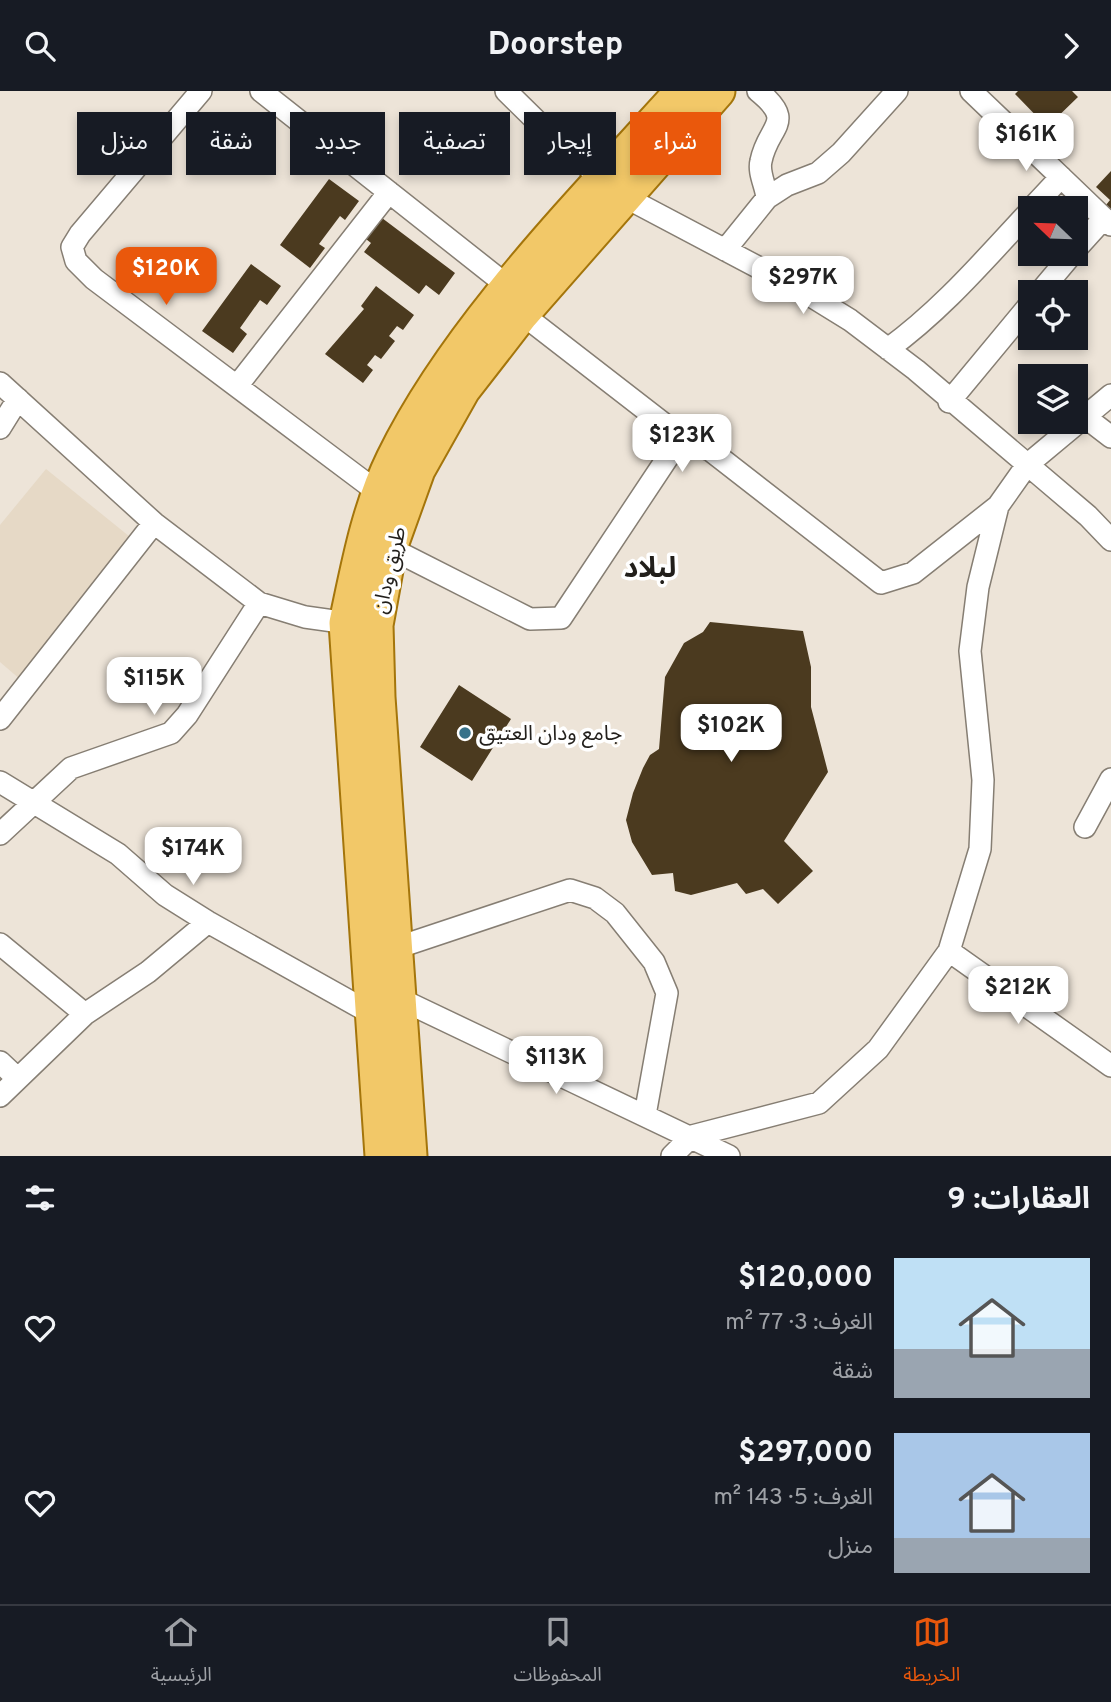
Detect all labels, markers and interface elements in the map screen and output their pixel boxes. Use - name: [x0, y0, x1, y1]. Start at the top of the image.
- text: Doorstep: [488, 26, 623, 66]
- icon: search: [21, 27, 59, 65]
- icon: forward: [1052, 27, 1090, 65]
- chip: منزل: [77, 112, 172, 175]
- chip: شقة: [186, 112, 276, 175]
- chip: جديد: [290, 112, 385, 175]
- chip: تصفية: [399, 112, 510, 175]
- chip: إيجار: [524, 112, 616, 175]
- chip: شراء: [630, 112, 721, 175]
- pin: $161K: [977, 113, 1075, 173]
- text: $161K: [995, 121, 1057, 150]
- north arrow: [1018, 196, 1088, 266]
- map controls: [1018, 196, 1088, 434]
- pin: $120K: [117, 247, 215, 307]
- text: $120K: [132, 255, 200, 284]
- pin: $297K: [754, 257, 852, 316]
- text: $297K: [768, 264, 838, 293]
- button: locate: [1018, 280, 1088, 350]
- button: layers: [1018, 364, 1088, 434]
- pin: $123K: [633, 415, 731, 474]
- text: $123K: [648, 422, 716, 451]
- street label: طريق ودان: [367, 524, 414, 617]
- district label: لبلاد: [624, 552, 676, 588]
- pin: $115K: [105, 657, 203, 717]
- text: $115K: [123, 665, 185, 694]
- pin: $102K: [682, 705, 780, 764]
- text: $102K: [697, 712, 765, 741]
- place label: جامع ودان العتيق: [479, 721, 622, 748]
- marker: جامع ودان العتيق: [457, 725, 473, 741]
- pin: $174K: [144, 827, 242, 887]
- text: $174K: [161, 835, 225, 864]
- pin: $212K: [969, 967, 1067, 1026]
- text: $212K: [984, 974, 1052, 1003]
- pin: $113K: [507, 1037, 605, 1096]
- text: $113K: [525, 1044, 587, 1073]
- icon: filters: [21, 1179, 59, 1217]
- text: العقارات: 9: [947, 1182, 1090, 1219]
- text: $120,000: [738, 1260, 873, 1297]
- icon: home: [950, 1286, 1034, 1370]
- icon: heart: [21, 1309, 59, 1347]
- text: الغرف: 3 · 77 m²: [725, 1309, 873, 1338]
- text: شقة: [832, 1358, 873, 1387]
- text: $297,000: [738, 1435, 873, 1472]
- icon: home: [950, 1461, 1034, 1545]
- icon: heart: [21, 1484, 59, 1522]
- text: الغرف: 5 · 143 m²: [713, 1484, 873, 1513]
- text: منزل: [828, 1533, 873, 1562]
- tab: الرئيسية: [151, 1613, 212, 1695]
- tab: المحفوظات: [513, 1613, 602, 1695]
- tab: الخريطة: [903, 1613, 960, 1695]

